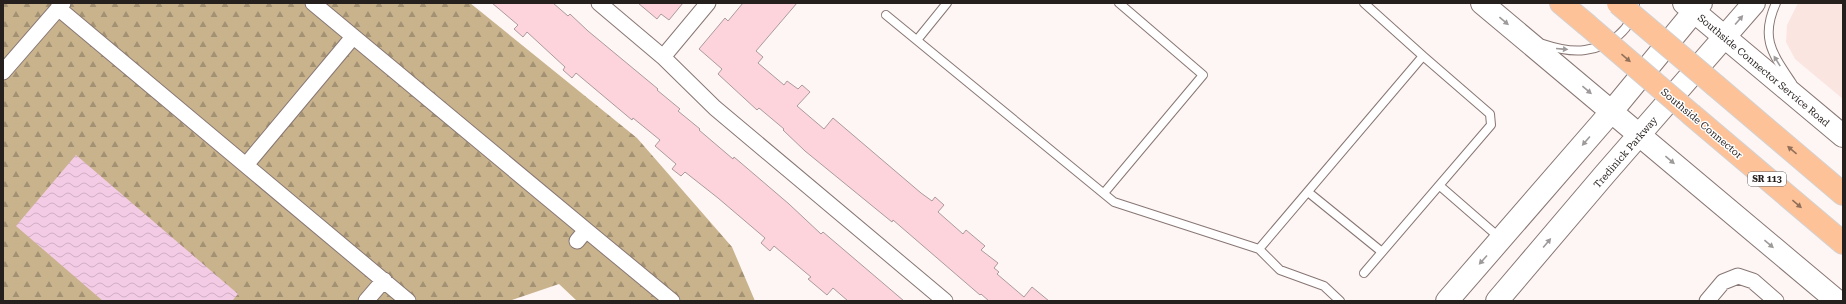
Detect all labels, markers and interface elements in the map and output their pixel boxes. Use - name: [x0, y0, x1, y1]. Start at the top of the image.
- street label: Southside Connector Service Road: [1696, 11, 1832, 129]
- one-way arrow: [1735, 15, 1744, 25]
- one-way arrow: [1498, 16, 1509, 25]
- one-way arrow: [1556, 45, 1568, 52]
- one-way arrow: [1621, 54, 1631, 63]
- one-way arrow: [1774, 55, 1781, 67]
- street label: Southside Connector: [1659, 85, 1745, 161]
- one-way arrow: [1582, 86, 1592, 95]
- street label: Tredinick Parkway: [1591, 114, 1659, 190]
- one-way arrow: [1582, 135, 1591, 146]
- one-way arrow: [1786, 146, 1797, 155]
- one-way arrow: [1665, 156, 1675, 165]
- road number: SR 113: [1748, 172, 1786, 186]
- one-way arrow: [1791, 199, 1802, 208]
- one-way arrow: [1542, 238, 1551, 248]
- one-way arrow: [1764, 239, 1775, 248]
- one-way arrow: [1479, 256, 1488, 265]

